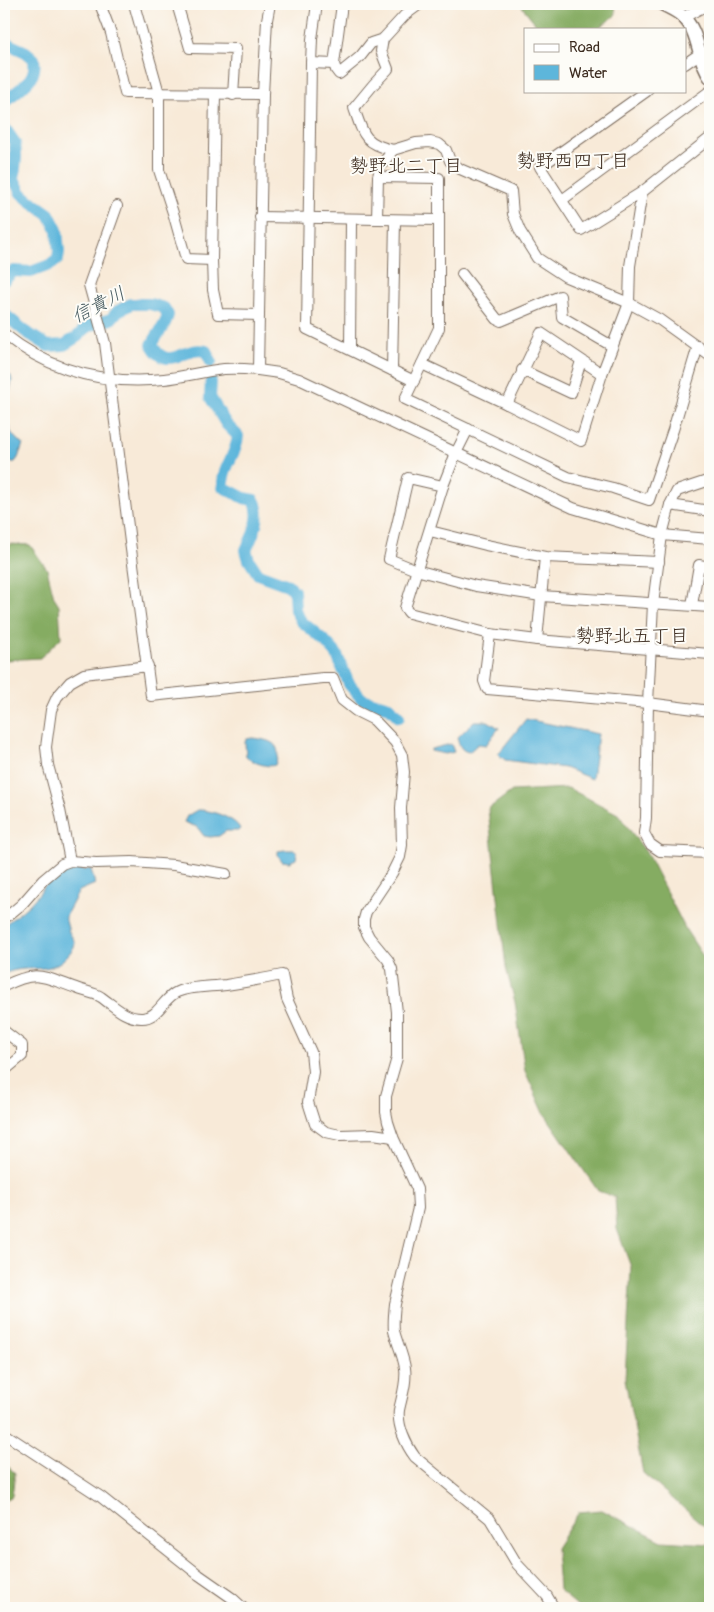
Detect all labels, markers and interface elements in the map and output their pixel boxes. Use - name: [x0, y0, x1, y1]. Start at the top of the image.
- legend: [524, 28, 686, 92]
- text: Road: [569, 38, 600, 57]
- text: Water: [569, 64, 608, 83]
- district label: 勢野西四丁目: [516, 149, 630, 173]
- district label: 勢野北二丁目: [349, 154, 463, 178]
- water label: 信貴川: [68, 281, 129, 329]
- district label: 勢野北五丁目: [575, 624, 689, 648]

